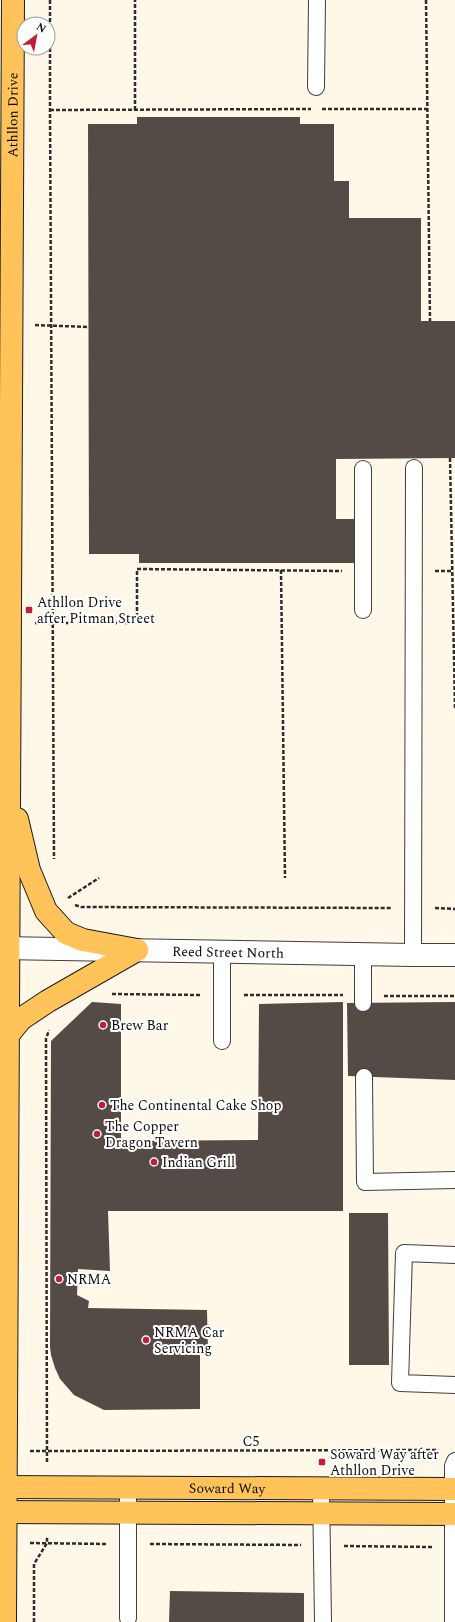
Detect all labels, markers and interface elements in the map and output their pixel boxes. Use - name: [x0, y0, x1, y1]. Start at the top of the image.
- north arrow: [16, 16, 56, 56]
- text: N: [33, 18, 49, 38]
- street label: Athllon Drive: [2, 72, 24, 158]
- place label: Athllon Drive after Pitman Street: [37, 592, 155, 629]
- marker: Athllon Drive after Pitman Street: [24, 605, 34, 615]
- street label: Reed Street North: [172, 941, 284, 964]
- place label: Brew Bar: [111, 1015, 169, 1036]
- marker: Brew Bar: [98, 1020, 108, 1030]
- place label: The Continental Cake Shop: [110, 1095, 281, 1116]
- marker: The Continental Cake Shop: [97, 1100, 107, 1110]
- place label: The Copper Dragon Tavern: [105, 1116, 198, 1153]
- marker: The Copper Dragon Tavern: [92, 1129, 102, 1139]
- place label: Indian Grill: [162, 1152, 235, 1173]
- marker: Indian Grill: [149, 1157, 159, 1167]
- place label: NRMA: [67, 1269, 112, 1290]
- marker: NRMA: [54, 1274, 64, 1284]
- place label: NRMA Car Servicing: [154, 1322, 225, 1359]
- marker: NRMA Car Servicing: [141, 1335, 151, 1345]
- street label: C5: [242, 1431, 260, 1452]
- place label: Soward Way after Athllon Drive: [330, 1444, 439, 1481]
- marker: Soward Way after Athllon Drive: [317, 1457, 327, 1467]
- street label: Soward Way: [189, 1478, 267, 1499]

